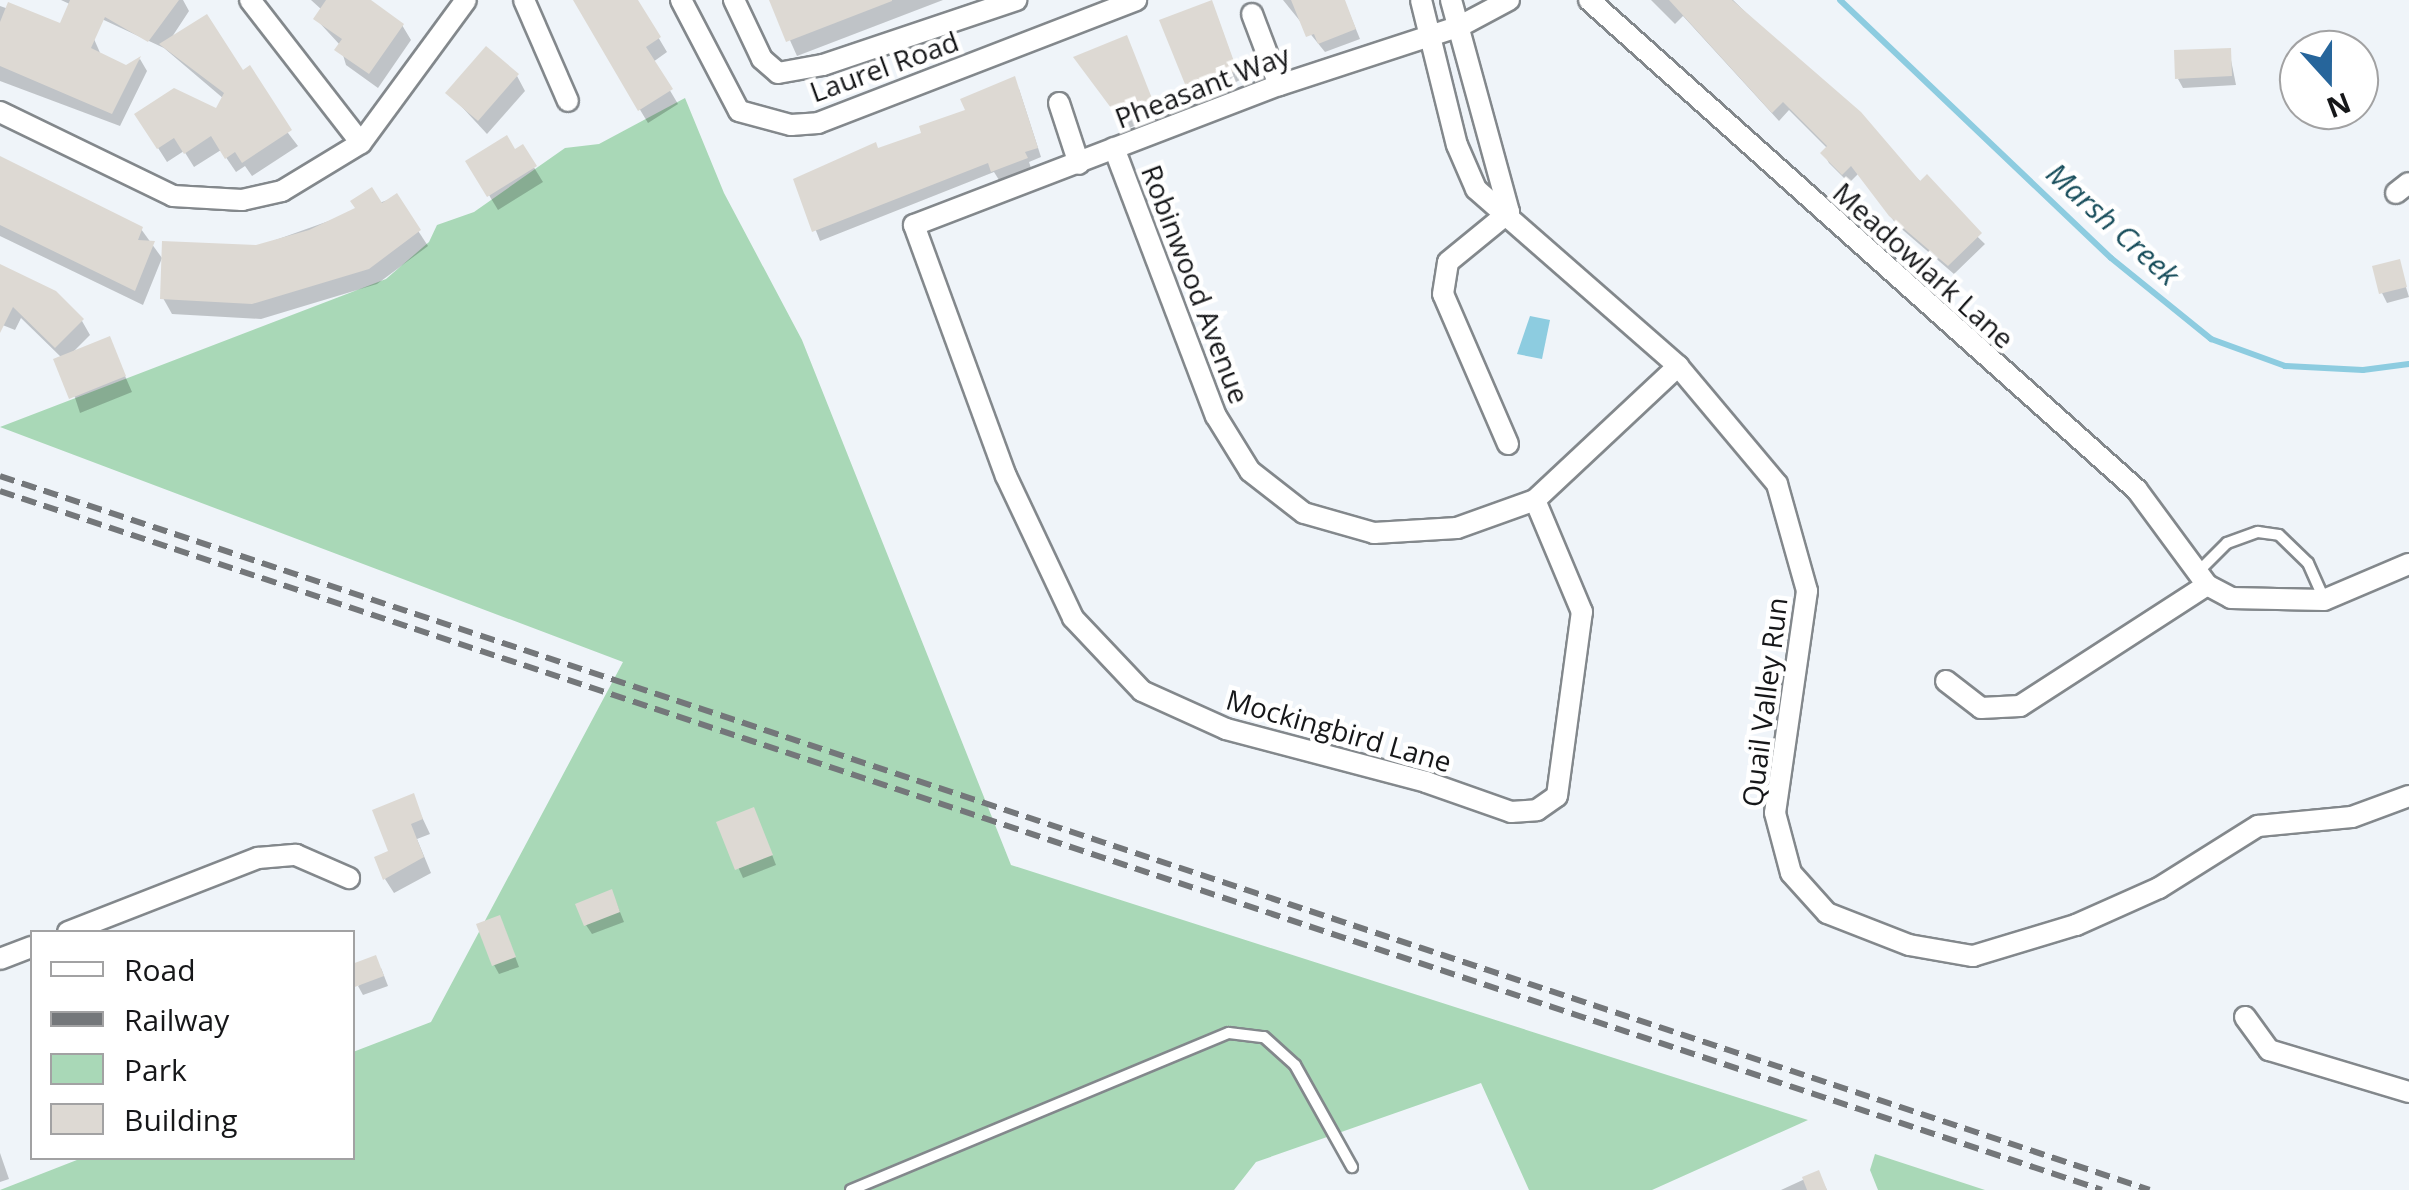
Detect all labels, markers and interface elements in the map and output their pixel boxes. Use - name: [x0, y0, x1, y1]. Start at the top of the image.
- street label: Laurel Road: [805, 24, 963, 108]
- north arrow: [2279, 30, 2379, 130]
- street label: Pheasant Way: [1110, 37, 1294, 135]
- text: N: [2322, 84, 2356, 128]
- water label: Marsh Creek: [2039, 155, 2187, 293]
- street label: Robinwood Avenue: [1135, 160, 1257, 408]
- street label: Meadowlark Lane: [1827, 175, 2021, 355]
- street label: Quail Valley Run: [1734, 595, 1794, 809]
- street label: Mockingbird Lane: [1223, 682, 1455, 778]
- legend: [30, 930, 355, 1160]
- text: Road: [124, 949, 196, 990]
- text: Railway: [124, 999, 229, 1040]
- text: Park: [124, 1049, 187, 1090]
- text: Building: [124, 1099, 238, 1140]

